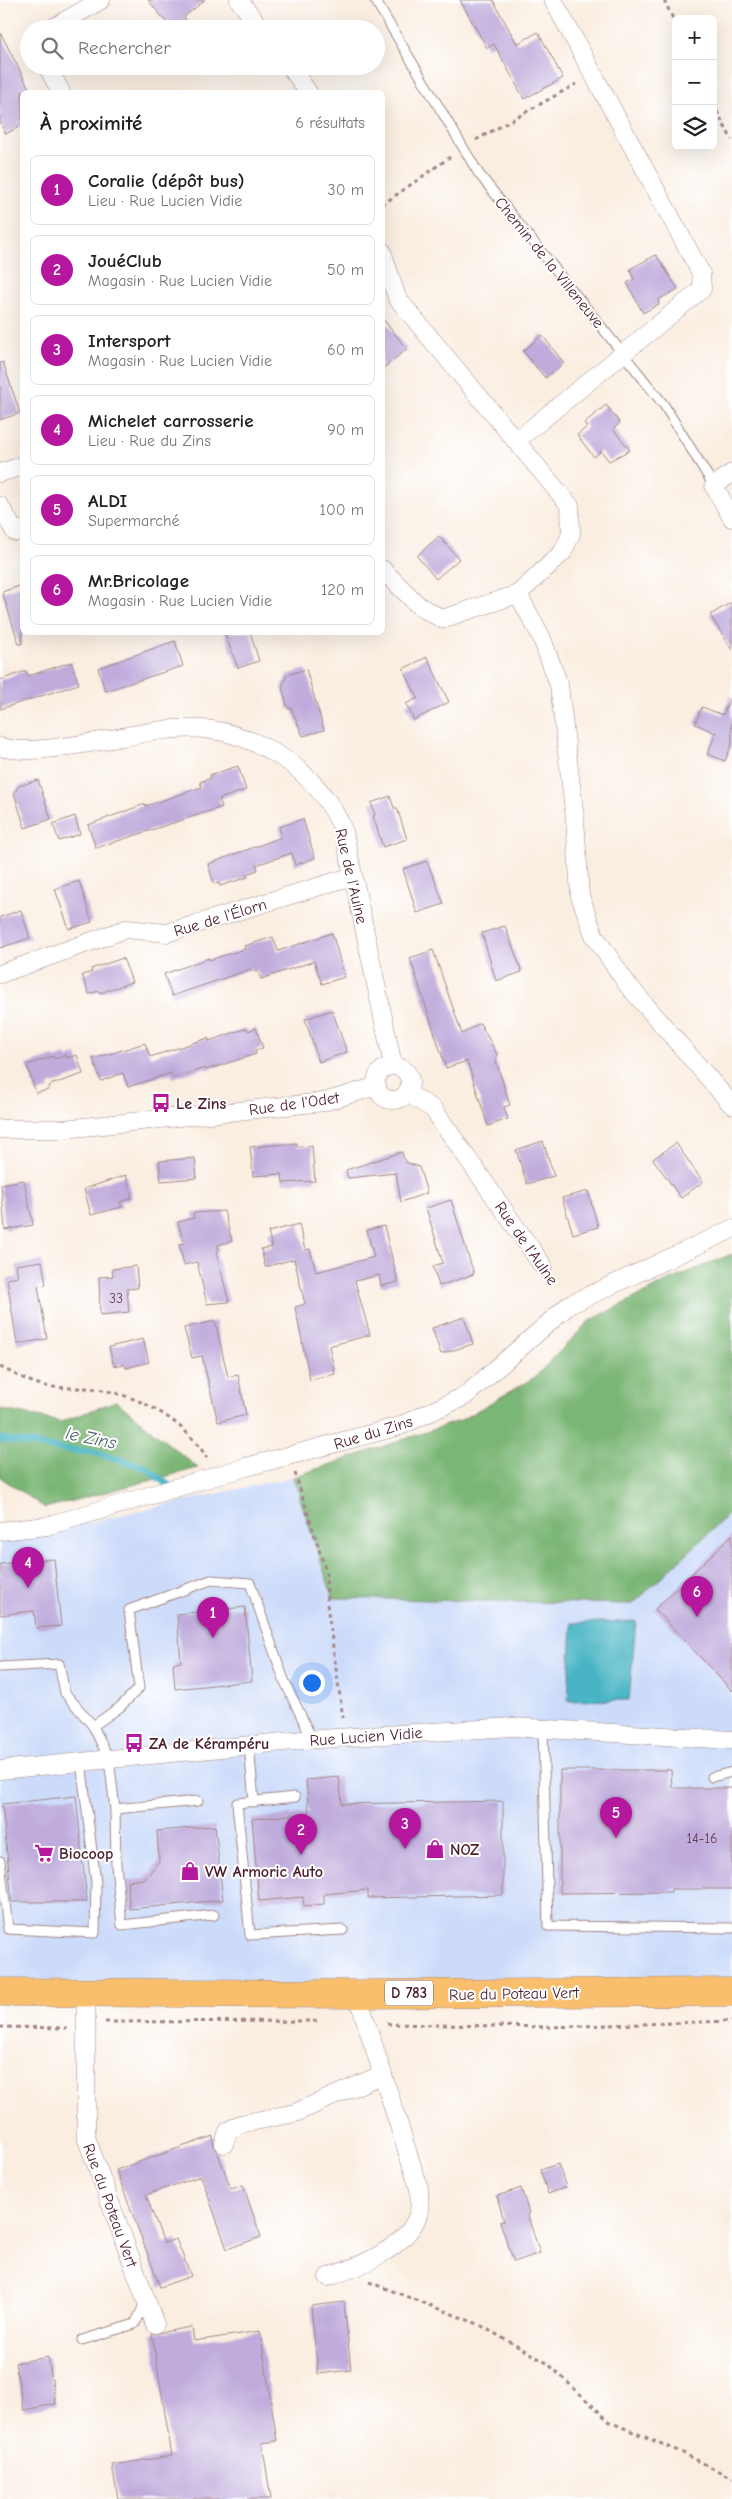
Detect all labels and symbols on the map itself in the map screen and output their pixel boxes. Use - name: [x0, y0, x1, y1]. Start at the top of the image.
- street label: Chemin de la Villeneuve: [491, 194, 608, 332]
- street label: Rue de l'Aulne: [331, 827, 371, 926]
- street label: Rue de l'Élorn: [171, 894, 269, 941]
- street label: Rue de l'Odet: [248, 1089, 341, 1119]
- bus stop icon: Le Zins: [150, 1092, 172, 1114]
- place label: Le Zins: [176, 1095, 227, 1113]
- street label: Rue de l'Aulne: [491, 1199, 561, 1289]
- house number: 33: [109, 1290, 123, 1307]
- street label: Rue du Zins: [332, 1412, 415, 1453]
- water label: le Zins: [64, 1423, 119, 1454]
- pin: 4: [12, 1547, 44, 1588]
- pin: 6: [681, 1576, 713, 1617]
- pin: 1: [197, 1597, 229, 1638]
- your location: [299, 1670, 325, 1696]
- street label: Rue Lucien Vidie: [309, 1724, 423, 1750]
- bus stop icon: ZA de Kérampéru: [123, 1732, 145, 1754]
- place label: ZA de Kérampéru: [149, 1735, 269, 1753]
- pin: 5: [600, 1797, 632, 1838]
- pin: 3: [389, 1808, 421, 1849]
- pin: 2: [285, 1814, 317, 1855]
- house number: 14-16: [686, 1830, 718, 1847]
- shop icon: NOZ: [424, 1838, 446, 1860]
- place label: NOZ: [450, 1841, 480, 1859]
- supermarket icon: Biocoop: [33, 1842, 55, 1864]
- place label: Biocoop: [59, 1845, 113, 1863]
- shop icon: VW Armoric Auto: [179, 1860, 201, 1882]
- place label: VW Armoric Auto: [205, 1863, 323, 1881]
- road number: D 783: [385, 1980, 433, 2006]
- street label: Rue du Poteau Vert: [449, 1984, 580, 2004]
- street label: Rue du Poteau Vert: [79, 2141, 141, 2270]

